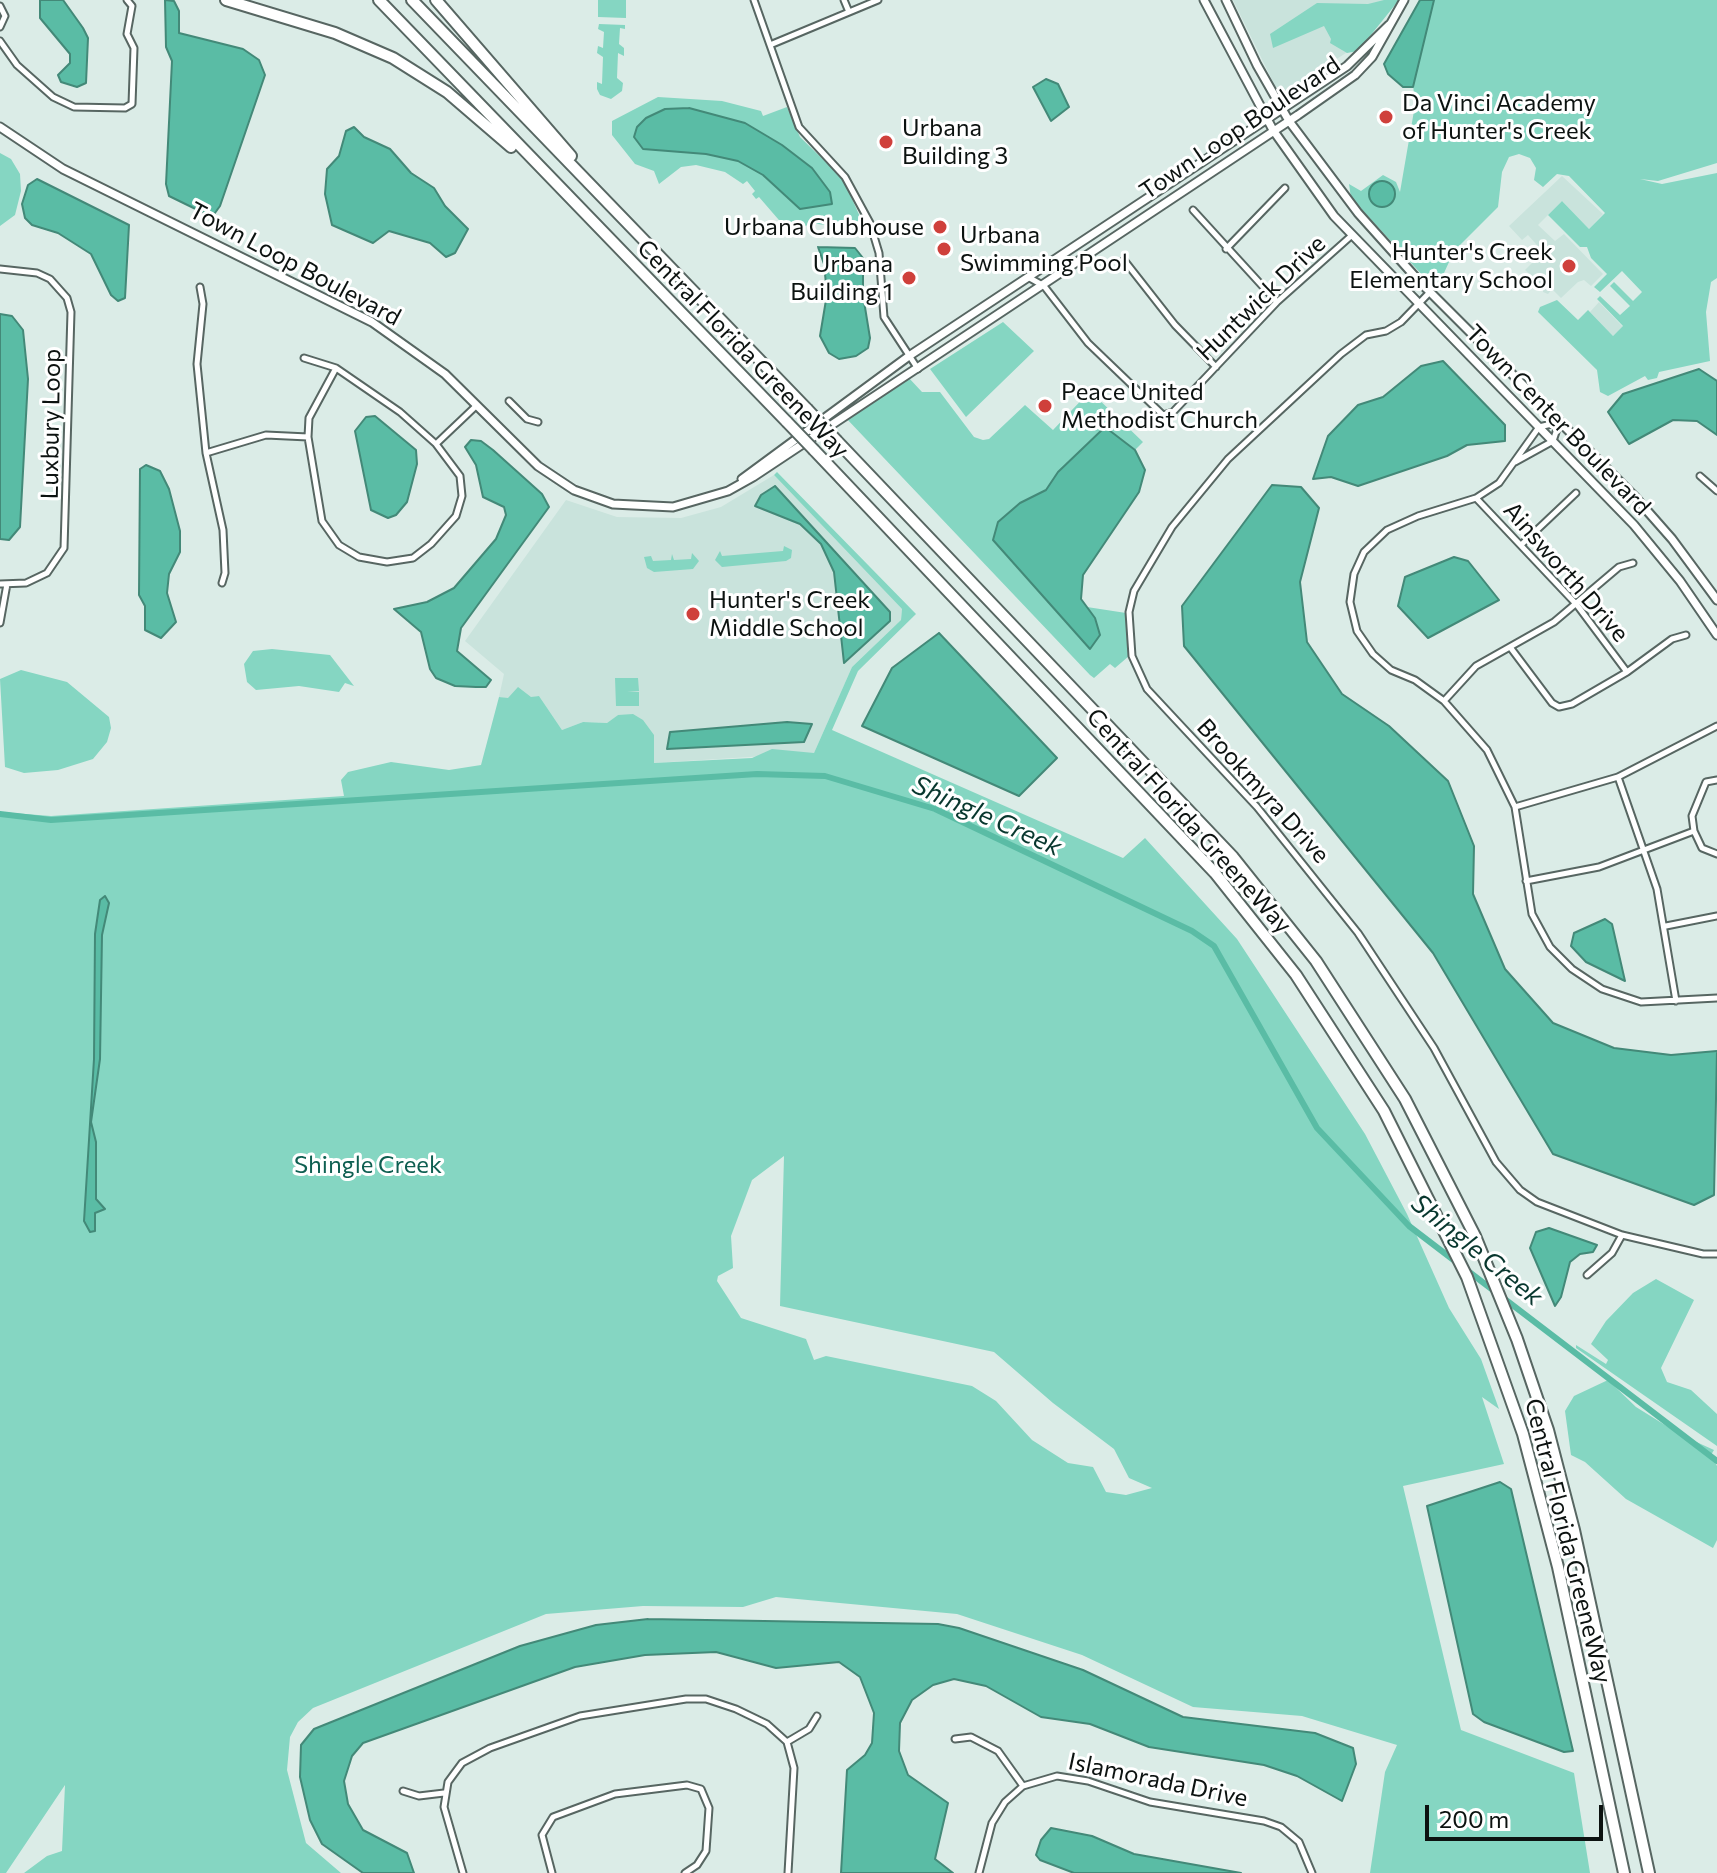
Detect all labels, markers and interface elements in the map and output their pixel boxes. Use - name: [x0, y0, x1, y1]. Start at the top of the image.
- street label: Town Loop Boulevard: [1134, 50, 1346, 206]
- place label: Da Vinci Academy of Hunter's Creek: [1402, 89, 1596, 145]
- marker: Da Vinci Academy of Hunter's Creek: [1377, 108, 1395, 126]
- place label: Urbana Building 3: [902, 114, 1008, 170]
- marker: Urbana Building 3: [877, 133, 895, 151]
- street label: Town Loop Boulevard: [184, 196, 406, 332]
- place label: Urbana Clubhouse: [724, 213, 924, 241]
- marker: Urbana Clubhouse: [931, 218, 949, 236]
- place label: Urbana Swimming Pool: [960, 221, 1128, 277]
- street label: Huntwick Drive: [1191, 229, 1331, 367]
- street label: Central Florida GreeneWay: [631, 234, 855, 464]
- place label: Hunter's Creek Elementary School: [1349, 238, 1553, 294]
- marker: Urbana Swimming Pool: [935, 240, 953, 258]
- place label: Urbana Building 1: [790, 250, 893, 306]
- marker: Hunter's Creek Elementary School: [1560, 257, 1578, 275]
- marker: Urbana Building 1: [900, 269, 918, 287]
- street label: Town Center Boulevard: [1460, 319, 1656, 521]
- street label: Luxbury Loop: [35, 348, 67, 500]
- place label: Peace United Methodist Church: [1061, 378, 1258, 434]
- marker: Peace United Methodist Church: [1036, 397, 1054, 415]
- street label: Ainsworth Drive: [1497, 496, 1635, 648]
- place label: Hunter's Creek Middle School: [709, 586, 870, 642]
- marker: Hunter's Creek Middle School: [684, 605, 702, 623]
- street label: Central Florida GreeneWay: [1080, 703, 1298, 939]
- street label: Brookmyra Drive: [1191, 713, 1335, 869]
- water label: Shingle Creek: [907, 769, 1067, 863]
- park label: Shingle Creek: [294, 1151, 442, 1179]
- water label: Shingle Creek: [1405, 1187, 1549, 1313]
- street label: Central Florida GreeneWay: [1519, 1396, 1617, 1686]
- street label: Islamorada Drive: [1066, 1747, 1250, 1813]
- scale bar: [1429, 1789, 1607, 1839]
- text: 200 m: [1439, 1804, 1509, 1833]

